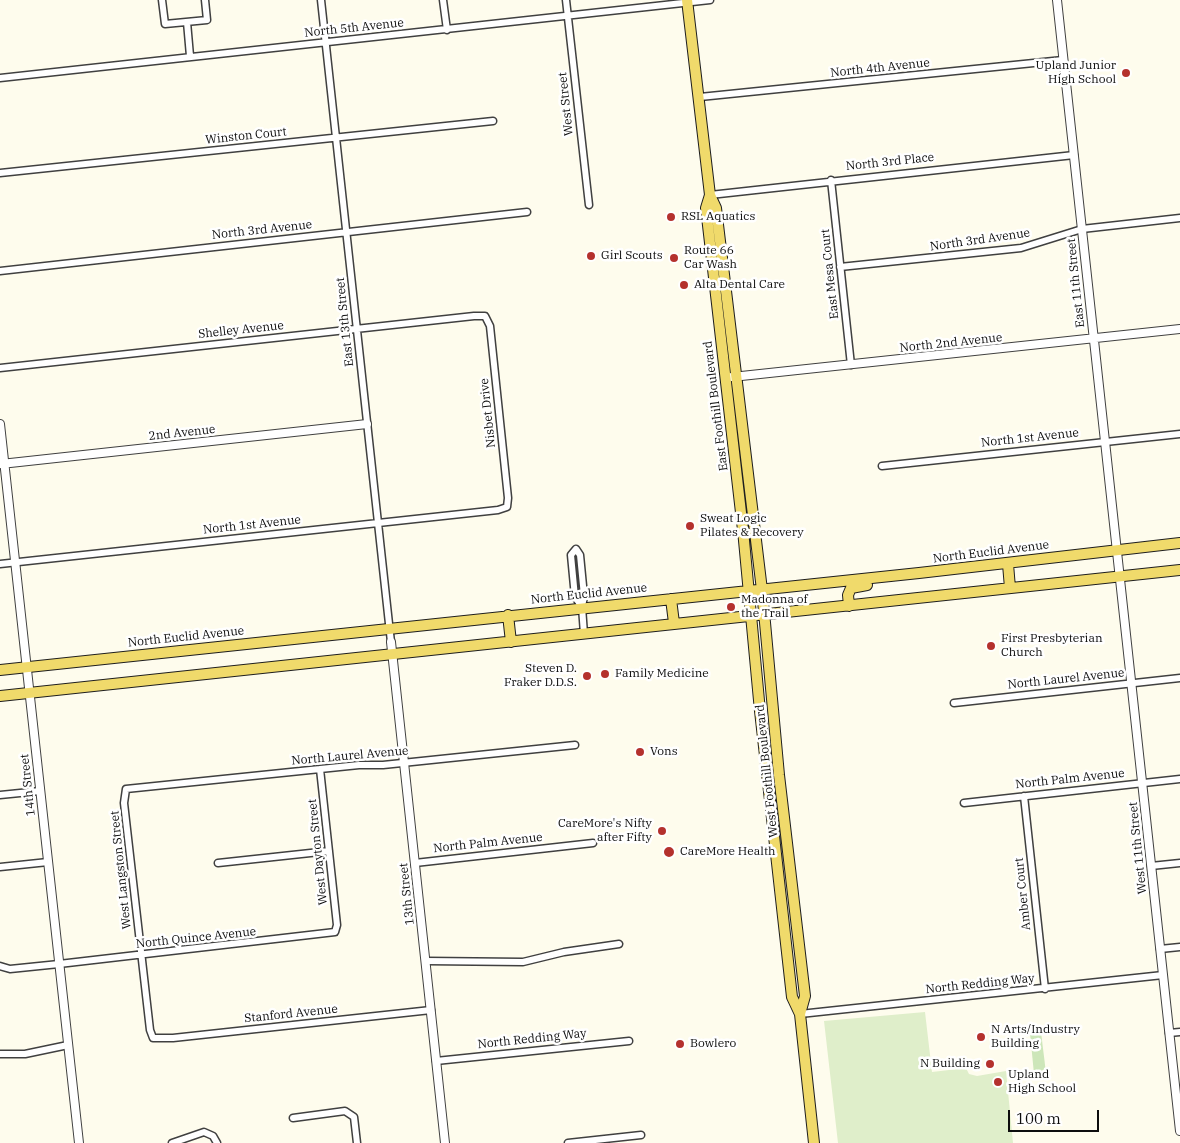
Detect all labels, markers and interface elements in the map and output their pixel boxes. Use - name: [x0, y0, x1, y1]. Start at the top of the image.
- street label: North 5th Avenue: [304, 16, 404, 40]
- street label: North 4th Avenue: [830, 56, 930, 80]
- place label: Upland Junior High School: [1036, 59, 1116, 87]
- marker: Upland Junior High School: [1120, 67, 1132, 79]
- street label: West Street: [555, 71, 577, 137]
- street label: Winston Court: [205, 125, 287, 147]
- street label: North 3rd Place: [845, 150, 935, 174]
- place label: RSL Aquatics: [681, 210, 755, 224]
- marker: RSL Aquatics: [665, 211, 677, 223]
- street label: North 3rd Avenue: [211, 218, 313, 242]
- street label: North 3rd Avenue: [929, 226, 1031, 254]
- street label: East Mesa Court: [818, 228, 842, 320]
- street label: East 11th Street: [1064, 238, 1088, 328]
- place label: Route 66 Car Wash: [684, 244, 737, 272]
- place label: Girl Scouts: [601, 249, 663, 263]
- marker: Girl Scouts: [585, 250, 597, 262]
- marker: Route 66 Car Wash: [668, 252, 680, 264]
- street label: East 13th Street: [333, 277, 357, 367]
- place label: Alta Dental Care: [694, 278, 785, 292]
- marker: Alta Dental Care: [678, 279, 690, 291]
- street label: Shelley Avenue: [198, 318, 284, 342]
- street label: North 2nd Avenue: [899, 330, 1003, 356]
- street label: East Foothill Boulevard: [701, 340, 731, 472]
- street label: Nisbet Drive: [477, 377, 499, 449]
- street label: 2nd Avenue: [148, 422, 216, 444]
- street label: North 1st Avenue: [980, 426, 1080, 450]
- place label: Sweat Logic Pilates & Recovery: [700, 512, 804, 540]
- street label: North 1st Avenue: [202, 513, 302, 537]
- marker: Sweat Logic Pilates & Recovery: [684, 520, 696, 532]
- street label: North Euclid Avenue: [932, 538, 1050, 566]
- street label: North Euclid Avenue: [530, 581, 648, 607]
- place label: Madonna of the Trail: [741, 593, 808, 621]
- marker: Madonna of the Trail: [725, 601, 737, 613]
- street label: North Euclid Avenue: [127, 624, 245, 650]
- place label: First Presbyterian Church: [1001, 632, 1103, 660]
- marker: First Presbyterian Church: [985, 640, 997, 652]
- place label: Steven D. Fraker D.D.S.: [504, 662, 577, 690]
- street label: North Laurel Avenue: [1007, 666, 1125, 692]
- place label: Family Medicine: [615, 667, 709, 681]
- marker: Family Medicine: [599, 668, 611, 680]
- marker: Steven D. Fraker D.D.S.: [581, 670, 593, 682]
- street label: West Foothill Boulevard: [753, 704, 781, 838]
- street label: North Laurel Avenue: [291, 744, 409, 768]
- place label: Vons: [650, 745, 678, 759]
- marker: Vons: [634, 746, 646, 758]
- street label: 14th Street: [18, 753, 38, 817]
- street label: North Palm Avenue: [1015, 766, 1125, 792]
- street label: West Dayton Street: [305, 798, 331, 906]
- street label: West 11th Street: [1126, 801, 1150, 895]
- street label: West Langston Street: [108, 810, 134, 930]
- place label: CareMore's Nifty after Fifty: [558, 817, 652, 845]
- marker: CareMore's Nifty after Fifty: [656, 825, 668, 837]
- street label: North Palm Avenue: [433, 830, 543, 856]
- marker: CareMore Health: [662, 845, 676, 859]
- place label: CareMore Health: [680, 845, 776, 859]
- street label: Amber Court: [1012, 857, 1034, 931]
- street label: 13th Street: [397, 862, 417, 926]
- street label: North Quince Avenue: [135, 925, 257, 951]
- street label: North Redding Way: [925, 971, 1035, 997]
- street label: Stanford Avenue: [244, 1002, 338, 1026]
- place label: N Arts/Industry Building: [991, 1023, 1080, 1051]
- street label: North Redding Way: [477, 1026, 587, 1052]
- marker: N Arts/Industry Building: [975, 1031, 987, 1043]
- place label: Bowlero: [690, 1037, 736, 1051]
- marker: Bowlero: [674, 1038, 686, 1050]
- place label: N Building: [920, 1057, 980, 1071]
- marker: N Building: [984, 1058, 996, 1070]
- place label: Upland High School: [1008, 1068, 1076, 1096]
- marker: Upland High School: [992, 1076, 1004, 1088]
- scale bar: [1010, 1100, 1101, 1132]
- text: 100 m: [1016, 1109, 1061, 1128]

